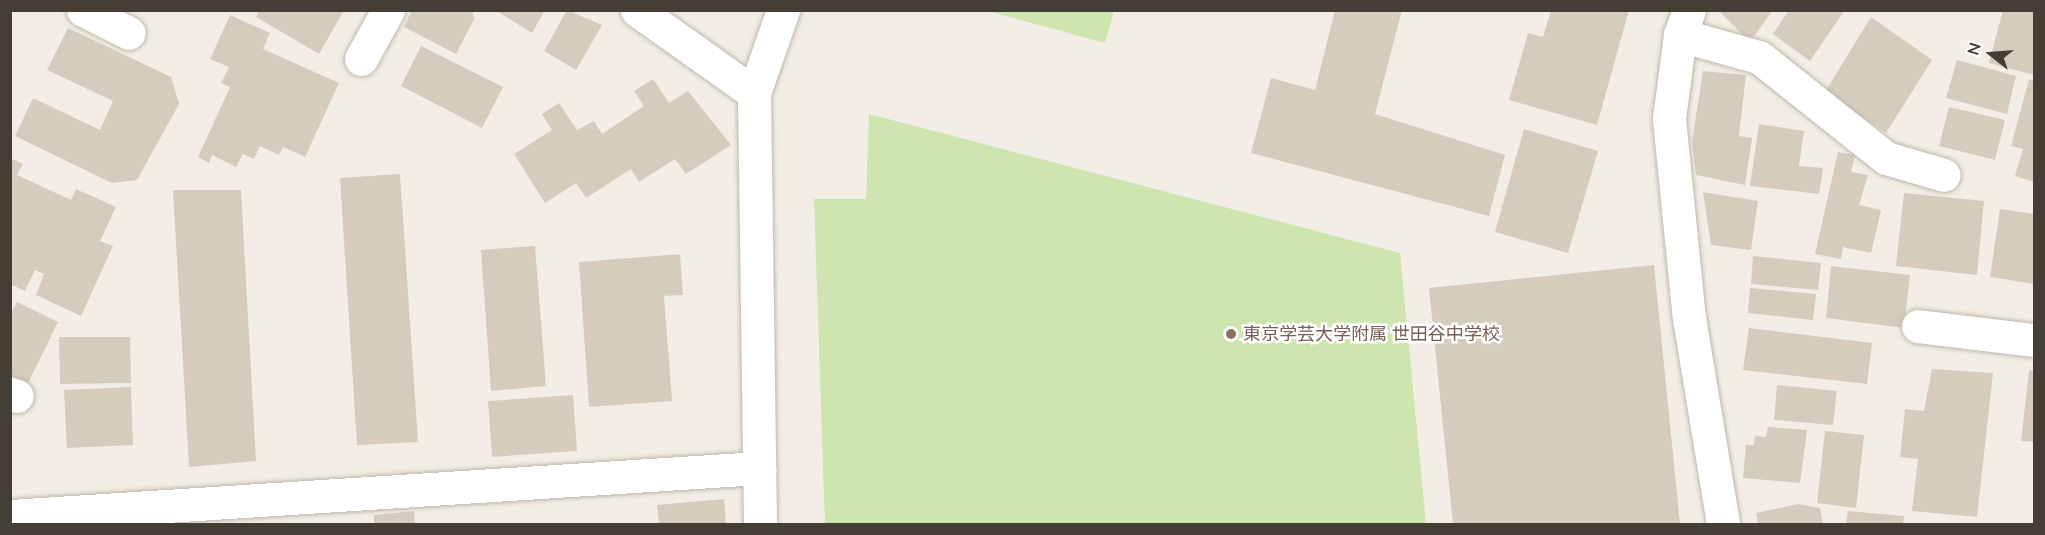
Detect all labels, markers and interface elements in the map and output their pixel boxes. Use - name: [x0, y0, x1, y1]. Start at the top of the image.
- north arrow: [1961, 24, 2021, 84]
- text: N: [1962, 40, 1985, 57]
- place label: 東京学芸大学附属 世田谷中学校: [1243, 323, 1500, 345]
- marker: 東京学芸大学附属 世田谷中学校: [1224, 327, 1238, 341]

